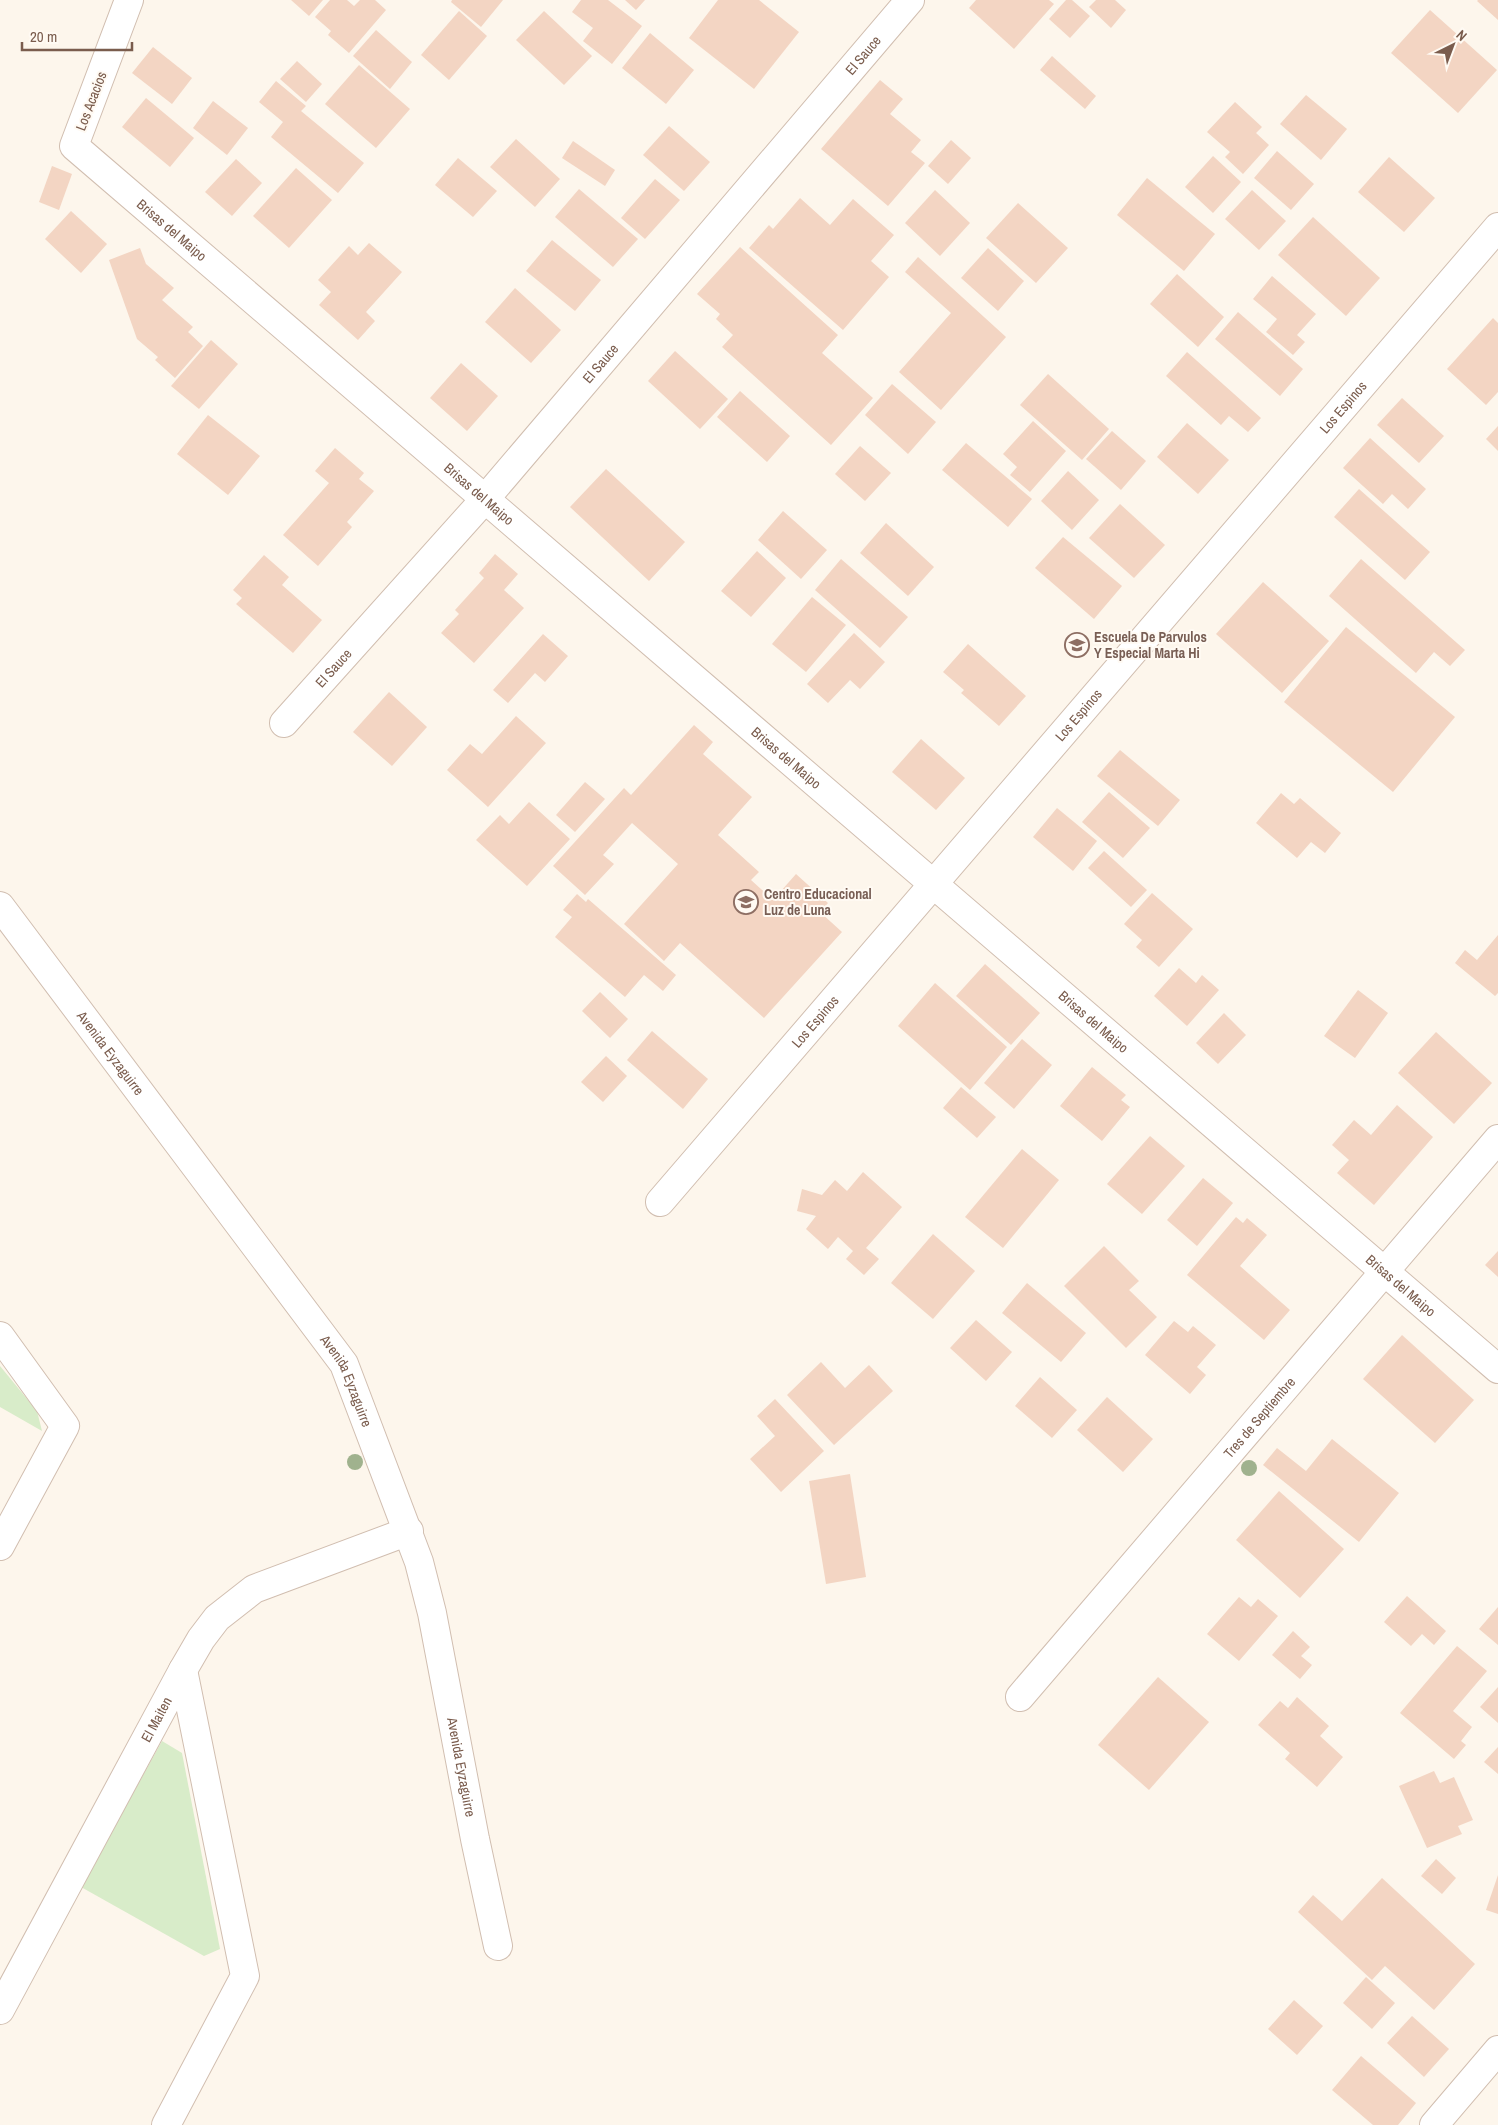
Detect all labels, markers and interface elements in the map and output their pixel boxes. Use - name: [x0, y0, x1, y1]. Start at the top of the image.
- scale bar: [22, 20, 132, 52]
- north arrow: [1428, 20, 1478, 70]
- text: 20 m: [30, 26, 57, 47]
- text: N: [1453, 26, 1471, 45]
- street label: El Sauce: [841, 32, 885, 78]
- street label: Los Acacios: [72, 69, 111, 133]
- street label: Brisas del Maipo: [133, 195, 210, 265]
- street label: El Sauce: [579, 340, 622, 387]
- street label: Los Espinos: [1316, 377, 1371, 437]
- street label: Brisas del Maipo: [440, 459, 518, 529]
- place label: Escuela De Parvulos Y Especial Marta Hi: [1094, 628, 1207, 662]
- school or university icon: Escuela De Parvulos Y Especial Marta Hi: [1064, 632, 1090, 658]
- street label: El Sauce: [311, 645, 355, 691]
- street label: Los Espinos: [1051, 685, 1106, 745]
- street label: Brisas del Maipo: [748, 723, 825, 793]
- place label: Centro Educacional Luz de Luna: [764, 885, 872, 919]
- school or university icon: Centro Educacional Luz de Luna: [733, 889, 759, 915]
- street label: Brisas del Maipo: [1055, 987, 1132, 1057]
- street label: Los Espinos: [788, 991, 843, 1051]
- street label: Avenida Eyzaguirre: [72, 1007, 148, 1099]
- street label: Brisas del Maipo: [1362, 1251, 1439, 1320]
- street label: Avenida Eyzaguirre: [316, 1330, 376, 1429]
- street label: Tres de Septiembre: [1220, 1373, 1299, 1462]
- street label: El Maiten: [137, 1694, 176, 1745]
- street label: Avenida Eyzaguirre: [443, 1715, 480, 1818]

